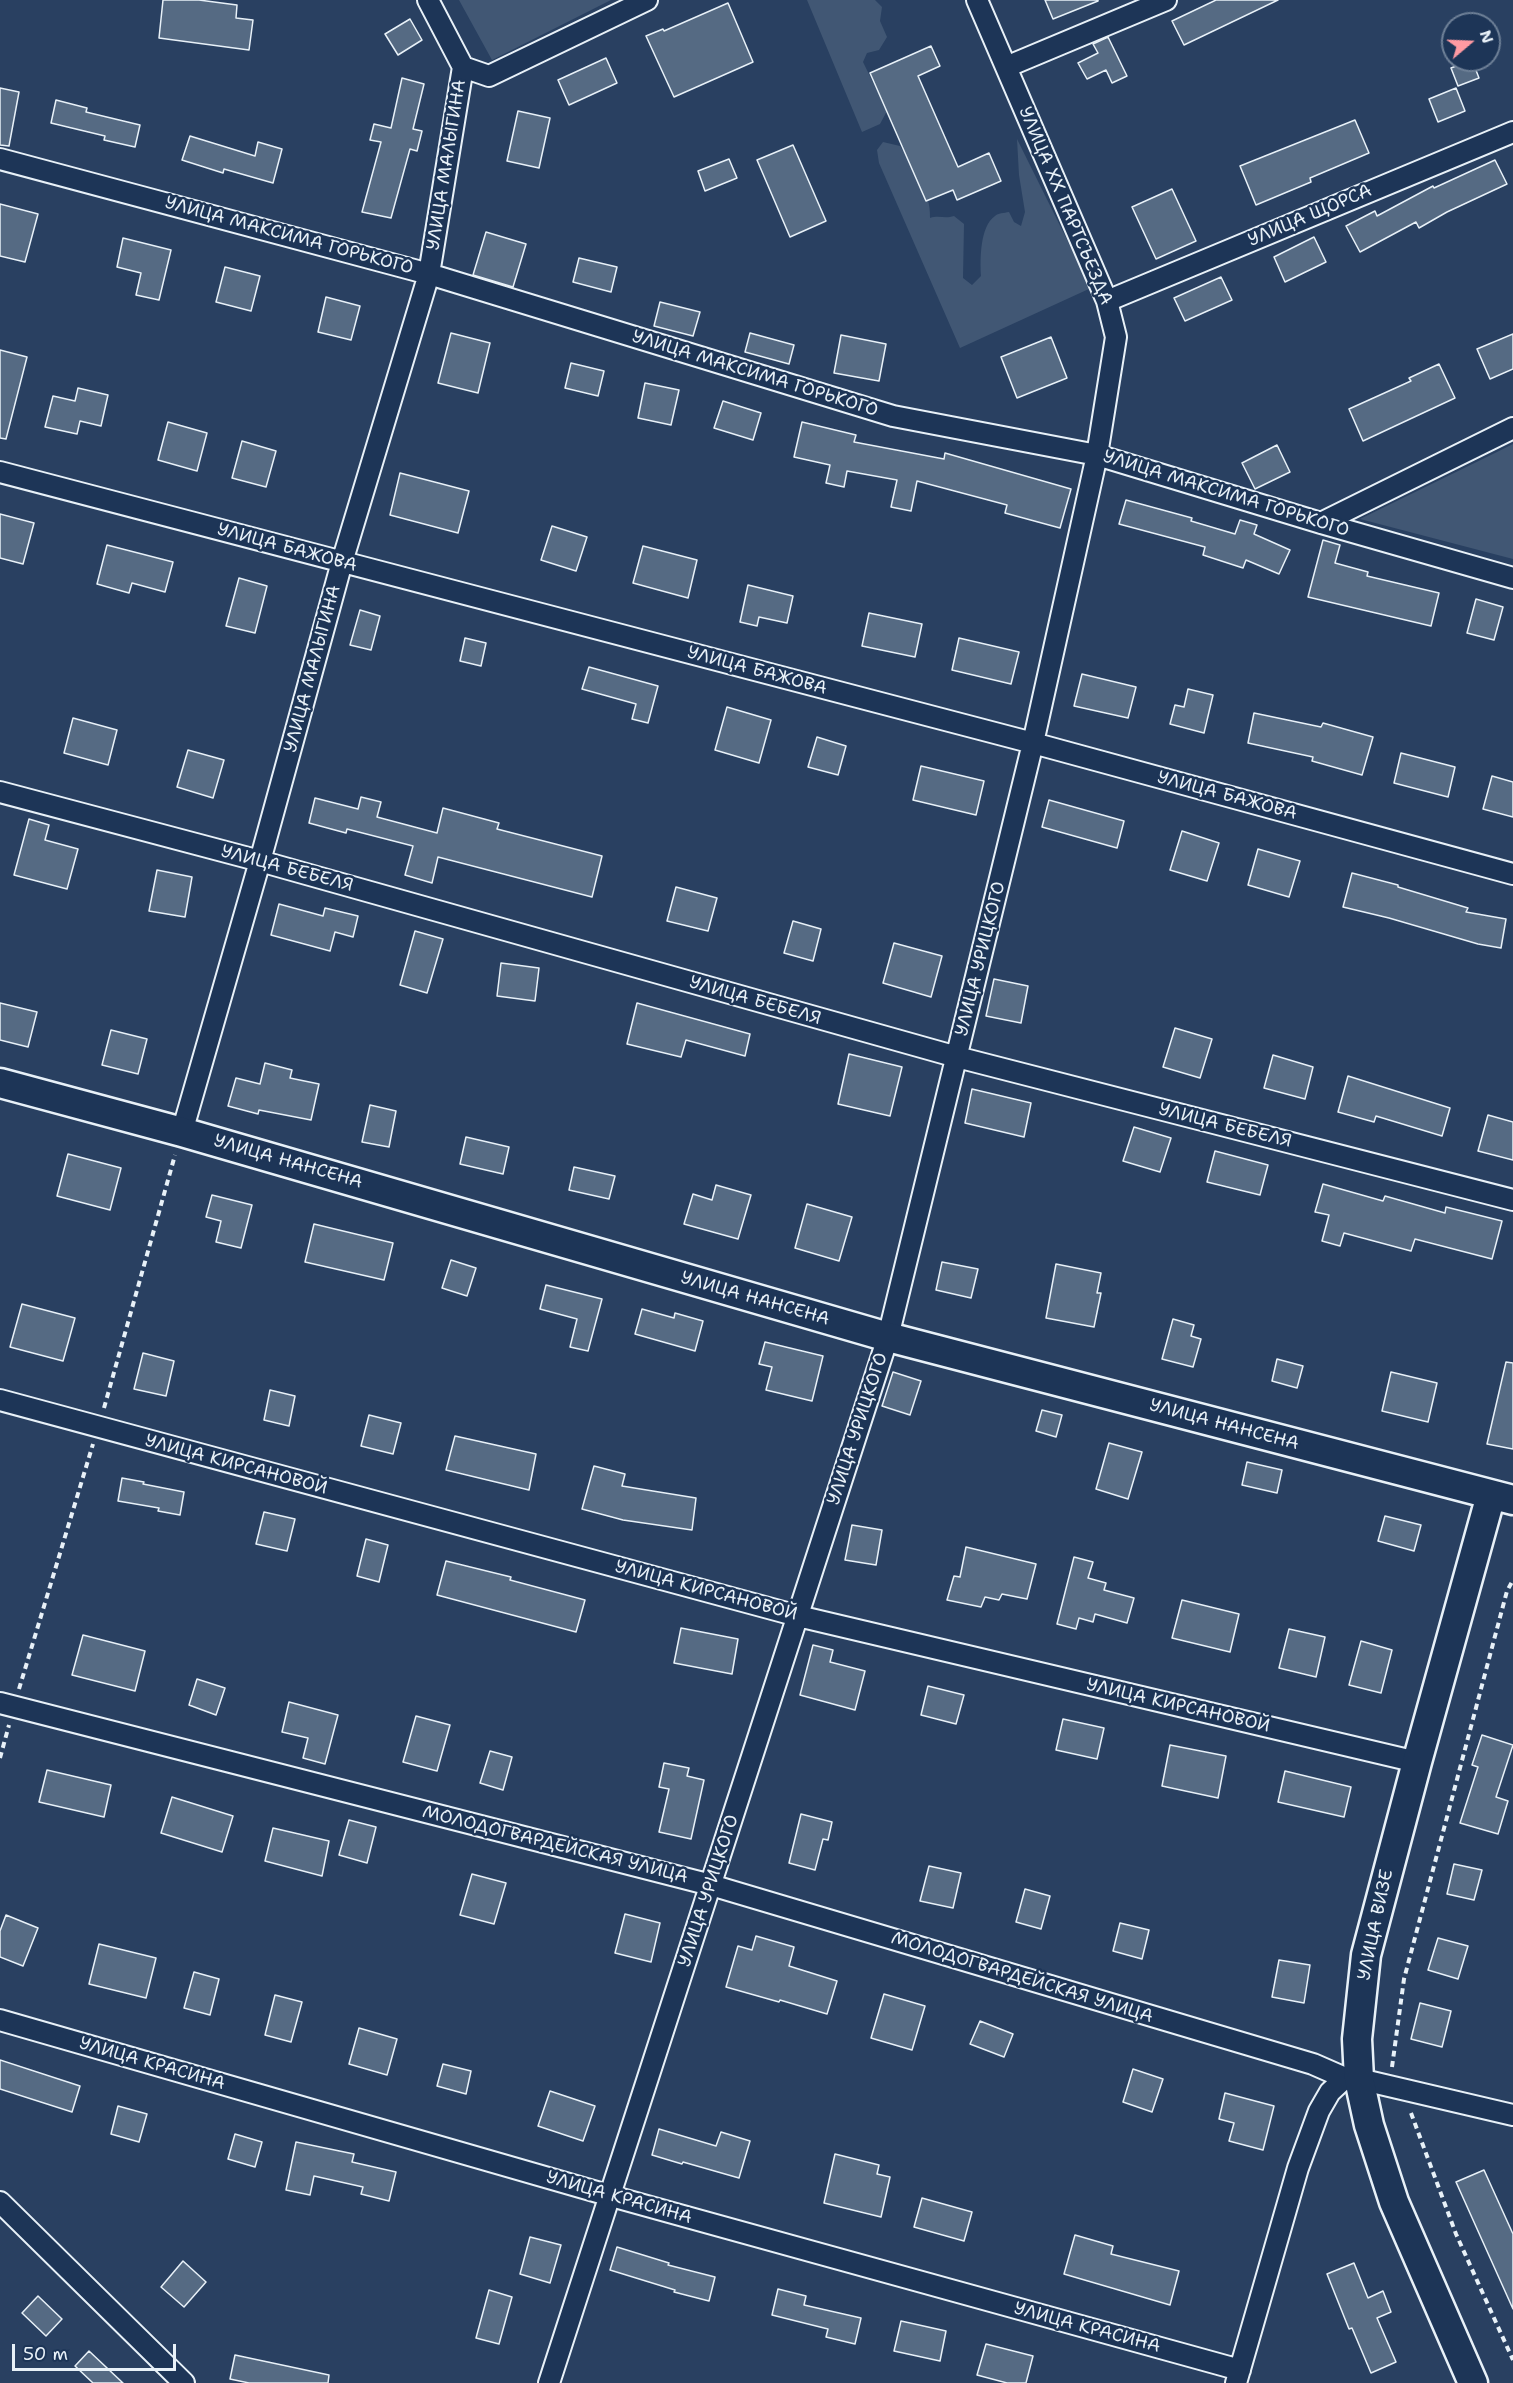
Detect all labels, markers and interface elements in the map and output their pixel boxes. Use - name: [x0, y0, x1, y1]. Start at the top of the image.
- north arrow: [1441, 12, 1501, 72]
- text: N: [1475, 27, 1499, 46]
- street label: УЛИЦА МАЛЫГИНА: [423, 78, 471, 252]
- street label: УЛИЦА XX ПАРТСЪЕЗДА: [1013, 104, 1117, 308]
- street label: УЛИЦА ЩОРСА: [1245, 180, 1375, 252]
- street label: УЛИЦА МАКСИМА ГОРЬКОГО: [162, 192, 416, 280]
- street label: УЛИЦА МАКСИМА ГОРЬКОГО: [629, 326, 881, 422]
- street label: УЛИЦА МАКСИМА ГОРЬКОГО: [1100, 446, 1352, 542]
- street label: УЛИЦА БАЖОВА: [215, 519, 359, 577]
- street label: УЛИЦА МАЛЫГИНА: [280, 583, 346, 755]
- street label: УЛИЦА БАЖОВА: [685, 642, 829, 700]
- street label: УЛИЦА БАЖОВА: [1155, 767, 1299, 825]
- street label: УЛИЦА БЕБЕЛЯ: [218, 841, 356, 897]
- street label: УЛИЦА УРИЦКОГО: [951, 879, 1011, 1039]
- street label: УЛИЦА БЕБЕЛЯ: [687, 972, 823, 1030]
- street label: УЛИЦА БЕБЕЛЯ: [1156, 1099, 1294, 1153]
- street label: УЛИЦА НАНСЕНА: [211, 1130, 365, 1194]
- street label: УЛИЦА НАНСЕНА: [678, 1267, 832, 1331]
- street label: УЛИЦА УРИЦКОГО: [823, 1350, 893, 1508]
- street label: УЛИЦА НАНСЕНА: [1147, 1395, 1301, 1455]
- street label: УЛИЦА КИРСАНОВОЙ: [142, 1430, 330, 1500]
- street label: УЛИЦА КИРСАНОВОЙ: [612, 1556, 800, 1626]
- street label: УЛИЦА КИРСАНОВОЙ: [1084, 1674, 1272, 1738]
- street label: МОЛОДОГВАРДЕЙСКАЯ УЛИЦА: [420, 1802, 690, 1888]
- street label: УЛИЦА УРИЦКОГО: [674, 1812, 744, 1970]
- street label: УЛИЦА ВИЗЕ: [1354, 1868, 1398, 1982]
- street label: МОЛОДОГВАРДЕЙСКАЯ УЛИЦА: [888, 1928, 1156, 2028]
- street label: УЛИЦА КРАСИНА: [77, 2033, 227, 2095]
- street label: УЛИЦА КРАСИНА: [544, 2167, 694, 2229]
- street label: УЛИЦА КРАСИНА: [1011, 2298, 1163, 2358]
- scale bar: [15, 2332, 178, 2370]
- text: 50 m: [23, 2342, 68, 2366]

